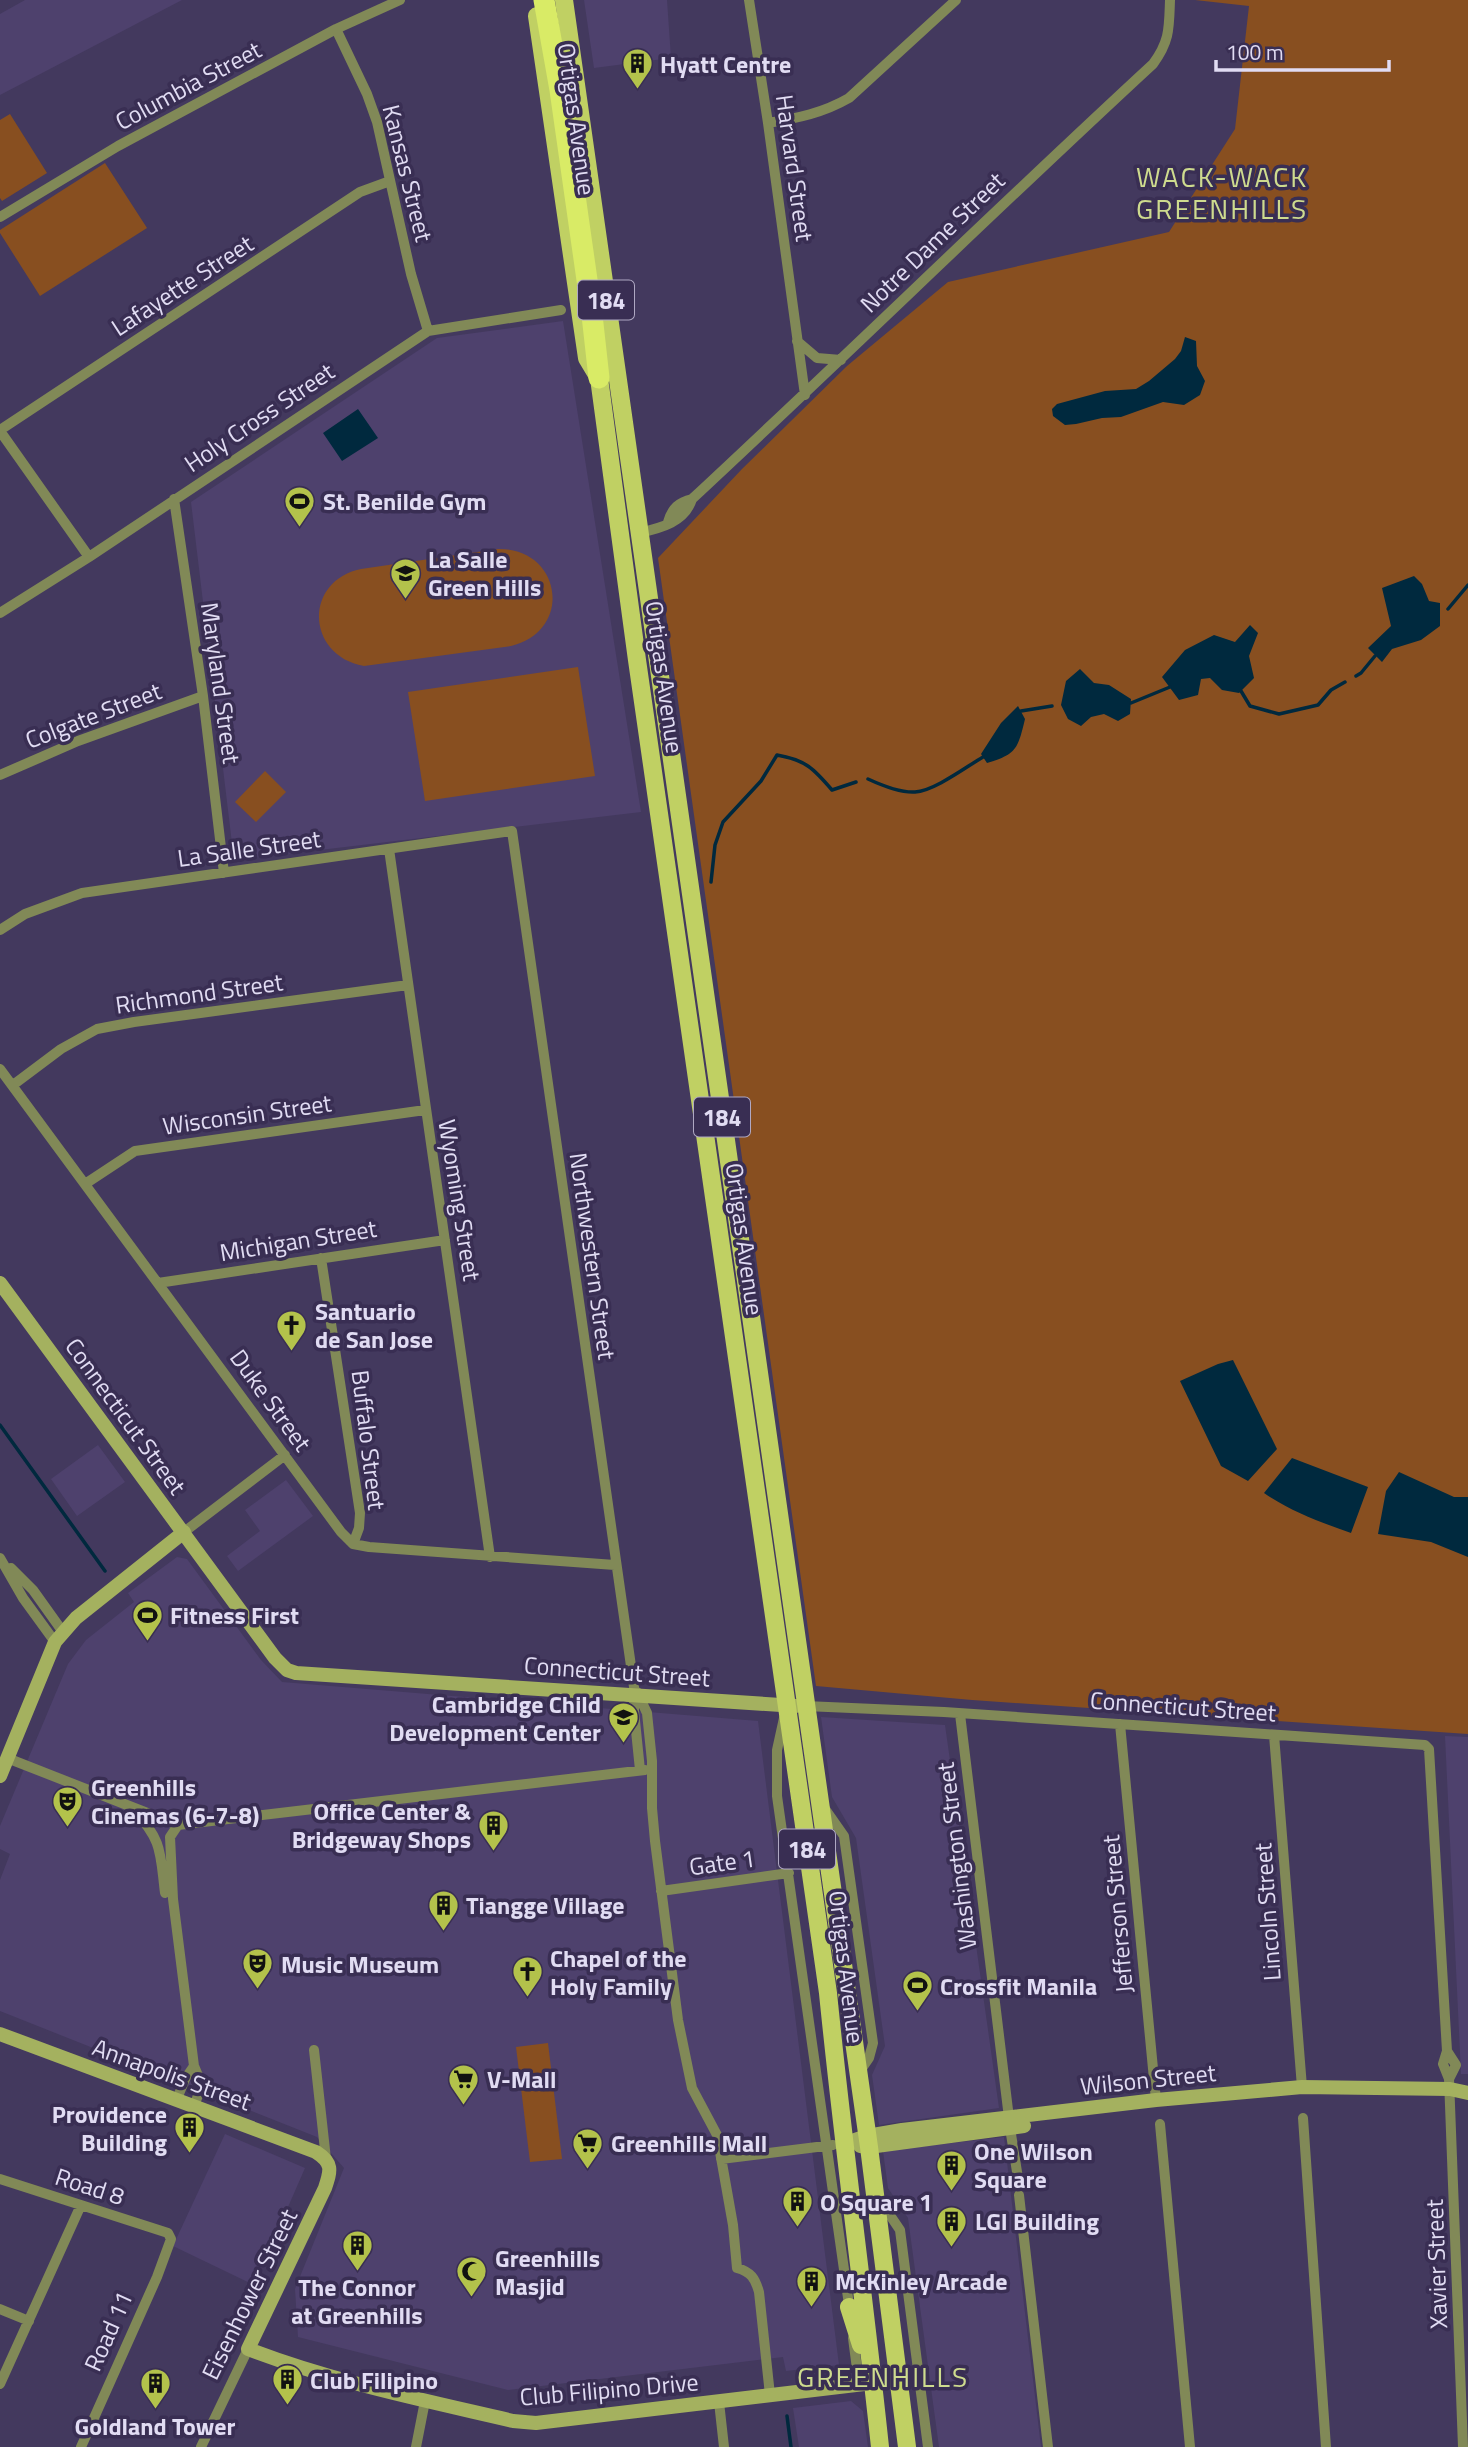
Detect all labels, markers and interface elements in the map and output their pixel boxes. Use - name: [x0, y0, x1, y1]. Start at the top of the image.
- scale bar: [1216, 28, 1389, 72]
- street label: Columbia Street: [109, 31, 268, 139]
- text: 100 m: [1226, 36, 1283, 68]
- street label: Ortigas Avenue: [548, 40, 606, 198]
- place label: Hyatt Centre: [660, 46, 791, 82]
- building icon: Hyatt Centre: [620, 47, 654, 91]
- street label: Harvard Street: [767, 92, 823, 244]
- street label: Kansas Street: [374, 101, 443, 246]
- district label: WACK-WACK GREENHILLS: [1136, 155, 1308, 230]
- street label: Notre Dame Street: [851, 163, 1013, 321]
- street label: Lafayette Street: [104, 225, 261, 344]
- road number: 184: [578, 280, 634, 320]
- street label: Holy Cross Street: [177, 353, 342, 481]
- place label: St. Benilde Gym: [323, 483, 486, 519]
- sports icon: St. Benilde Gym: [283, 484, 317, 528]
- place label: La Salle Green Hills: [428, 541, 541, 605]
- school or university icon: La Salle Green Hills: [388, 556, 422, 600]
- street label: Ortigas Avenue: [636, 598, 694, 756]
- street label: Maryland Street: [192, 600, 250, 766]
- street label: Colgate Street: [20, 672, 167, 757]
- street label: La Salle Street: [175, 820, 323, 876]
- street label: Richmond Street: [113, 963, 286, 1023]
- street label: Wisconsin Street: [160, 1084, 334, 1144]
- road number: 184: [694, 1098, 750, 1136]
- street label: Wyoming Street: [429, 1117, 491, 1284]
- street label: Northwestern Street: [561, 1150, 625, 1362]
- street label: Ortigas Avenue: [716, 1160, 774, 1318]
- street label: Michigan Street: [217, 1210, 380, 1270]
- place label: Santuario de San Jose: [315, 1293, 433, 1357]
- church icon: Santuario de San Jose: [275, 1308, 309, 1352]
- street label: Connecticut Street: [57, 1330, 196, 1502]
- street label: Duke Street: [222, 1341, 321, 1459]
- street label: Buffalo Street: [343, 1368, 396, 1513]
- place label: Fitness First: [170, 1597, 299, 1633]
- sports icon: Fitness First: [130, 1598, 164, 1642]
- street label: Connecticut Street: [523, 1647, 712, 1695]
- street label: Connecticut Street: [1089, 1682, 1278, 1730]
- place label: Cambridge Child Development Center: [389, 1686, 601, 1750]
- school or university icon: Cambridge Child Development Center: [607, 1701, 641, 1745]
- street label: Washington Street: [927, 1760, 985, 1952]
- place label: Greenhills Cinemas (6-7-8): [91, 1769, 259, 1833]
- theatre icon: Greenhills Cinemas (6-7-8): [51, 1784, 85, 1828]
- place label: Office Center & Bridgeway Shops: [292, 1793, 471, 1857]
- building icon: Office Center & Bridgeway Shops: [477, 1808, 511, 1852]
- road number: 184: [779, 1830, 835, 1868]
- street label: Jefferson Street: [1092, 1833, 1142, 1995]
- street label: Gate 1: [687, 1840, 757, 1884]
- street label: Lincoln Street: [1244, 1841, 1290, 1982]
- place label: Tiangge Village: [466, 1887, 624, 1923]
- building icon: Tiangge Village: [426, 1888, 460, 1932]
- street label: Ortigas Avenue: [820, 1889, 874, 2045]
- place label: Chapel of the Holy Family: [550, 1940, 687, 2004]
- place label: Music Museum: [281, 1946, 439, 1982]
- theatre icon: Music Museum: [241, 1947, 275, 1991]
- church icon: Chapel of the Holy Family: [510, 1955, 544, 1999]
- place label: Crossfit Manila: [940, 1968, 1097, 2004]
- sports icon: Crossfit Manila: [900, 1969, 934, 2013]
- street label: Annapolis Street: [88, 2029, 257, 2120]
- street label: Wilson Street: [1079, 2054, 1218, 2104]
- place label: V-Mall: [487, 2061, 557, 2097]
- supermarket icon: V-Mall: [447, 2062, 481, 2106]
- place label: Providence Building: [52, 2096, 167, 2160]
- building icon: Providence Building: [173, 2111, 207, 2155]
- place label: Greenhills Mall: [611, 2125, 767, 2161]
- supermarket icon: Greenhills Mall: [571, 2126, 605, 2170]
- place label: One Wilson Square: [974, 2133, 1093, 2197]
- building icon: One Wilson Square: [934, 2148, 968, 2192]
- street label: Road 8: [51, 2158, 129, 2214]
- place label: O Square 1: [820, 2184, 932, 2220]
- building icon: O Square 1: [780, 2185, 814, 2229]
- street label: Xavier Street: [1416, 2198, 1456, 2329]
- street label: Eisenhower Street: [192, 2202, 306, 2385]
- place label: LGI Building: [975, 2203, 1099, 2239]
- building icon: LGI Building: [935, 2204, 969, 2248]
- building icon: The Connor at Greenhills: [340, 2228, 374, 2272]
- place label: Greenhills Masjid: [495, 2240, 600, 2304]
- mosque icon: Greenhills Masjid: [455, 2255, 489, 2299]
- place label: McKinley Arcade: [835, 2263, 1007, 2299]
- building icon: McKinley Arcade: [795, 2264, 829, 2308]
- place label: The Connor at Greenhills: [291, 2269, 423, 2333]
- street label: Road 11: [74, 2285, 142, 2377]
- district label: GREENHILLS: [797, 2355, 969, 2398]
- place label: Club Filipino: [310, 2362, 438, 2398]
- building icon: Club Filipino: [270, 2363, 304, 2407]
- street label: Club Filipino Drive: [518, 2363, 700, 2415]
- building icon: Goldland Tower: [138, 2367, 172, 2411]
- place label: Goldland Tower: [75, 2408, 236, 2444]

